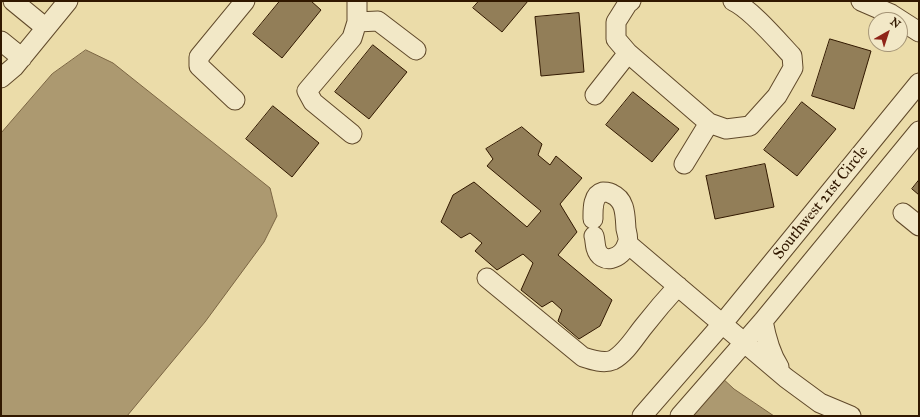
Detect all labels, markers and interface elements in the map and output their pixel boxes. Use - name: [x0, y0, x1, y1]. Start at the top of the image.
- north arrow: [868, 12, 908, 52]
- text: N: [888, 15, 903, 31]
- street label: Southwest 21st Circle: [769, 142, 873, 264]

